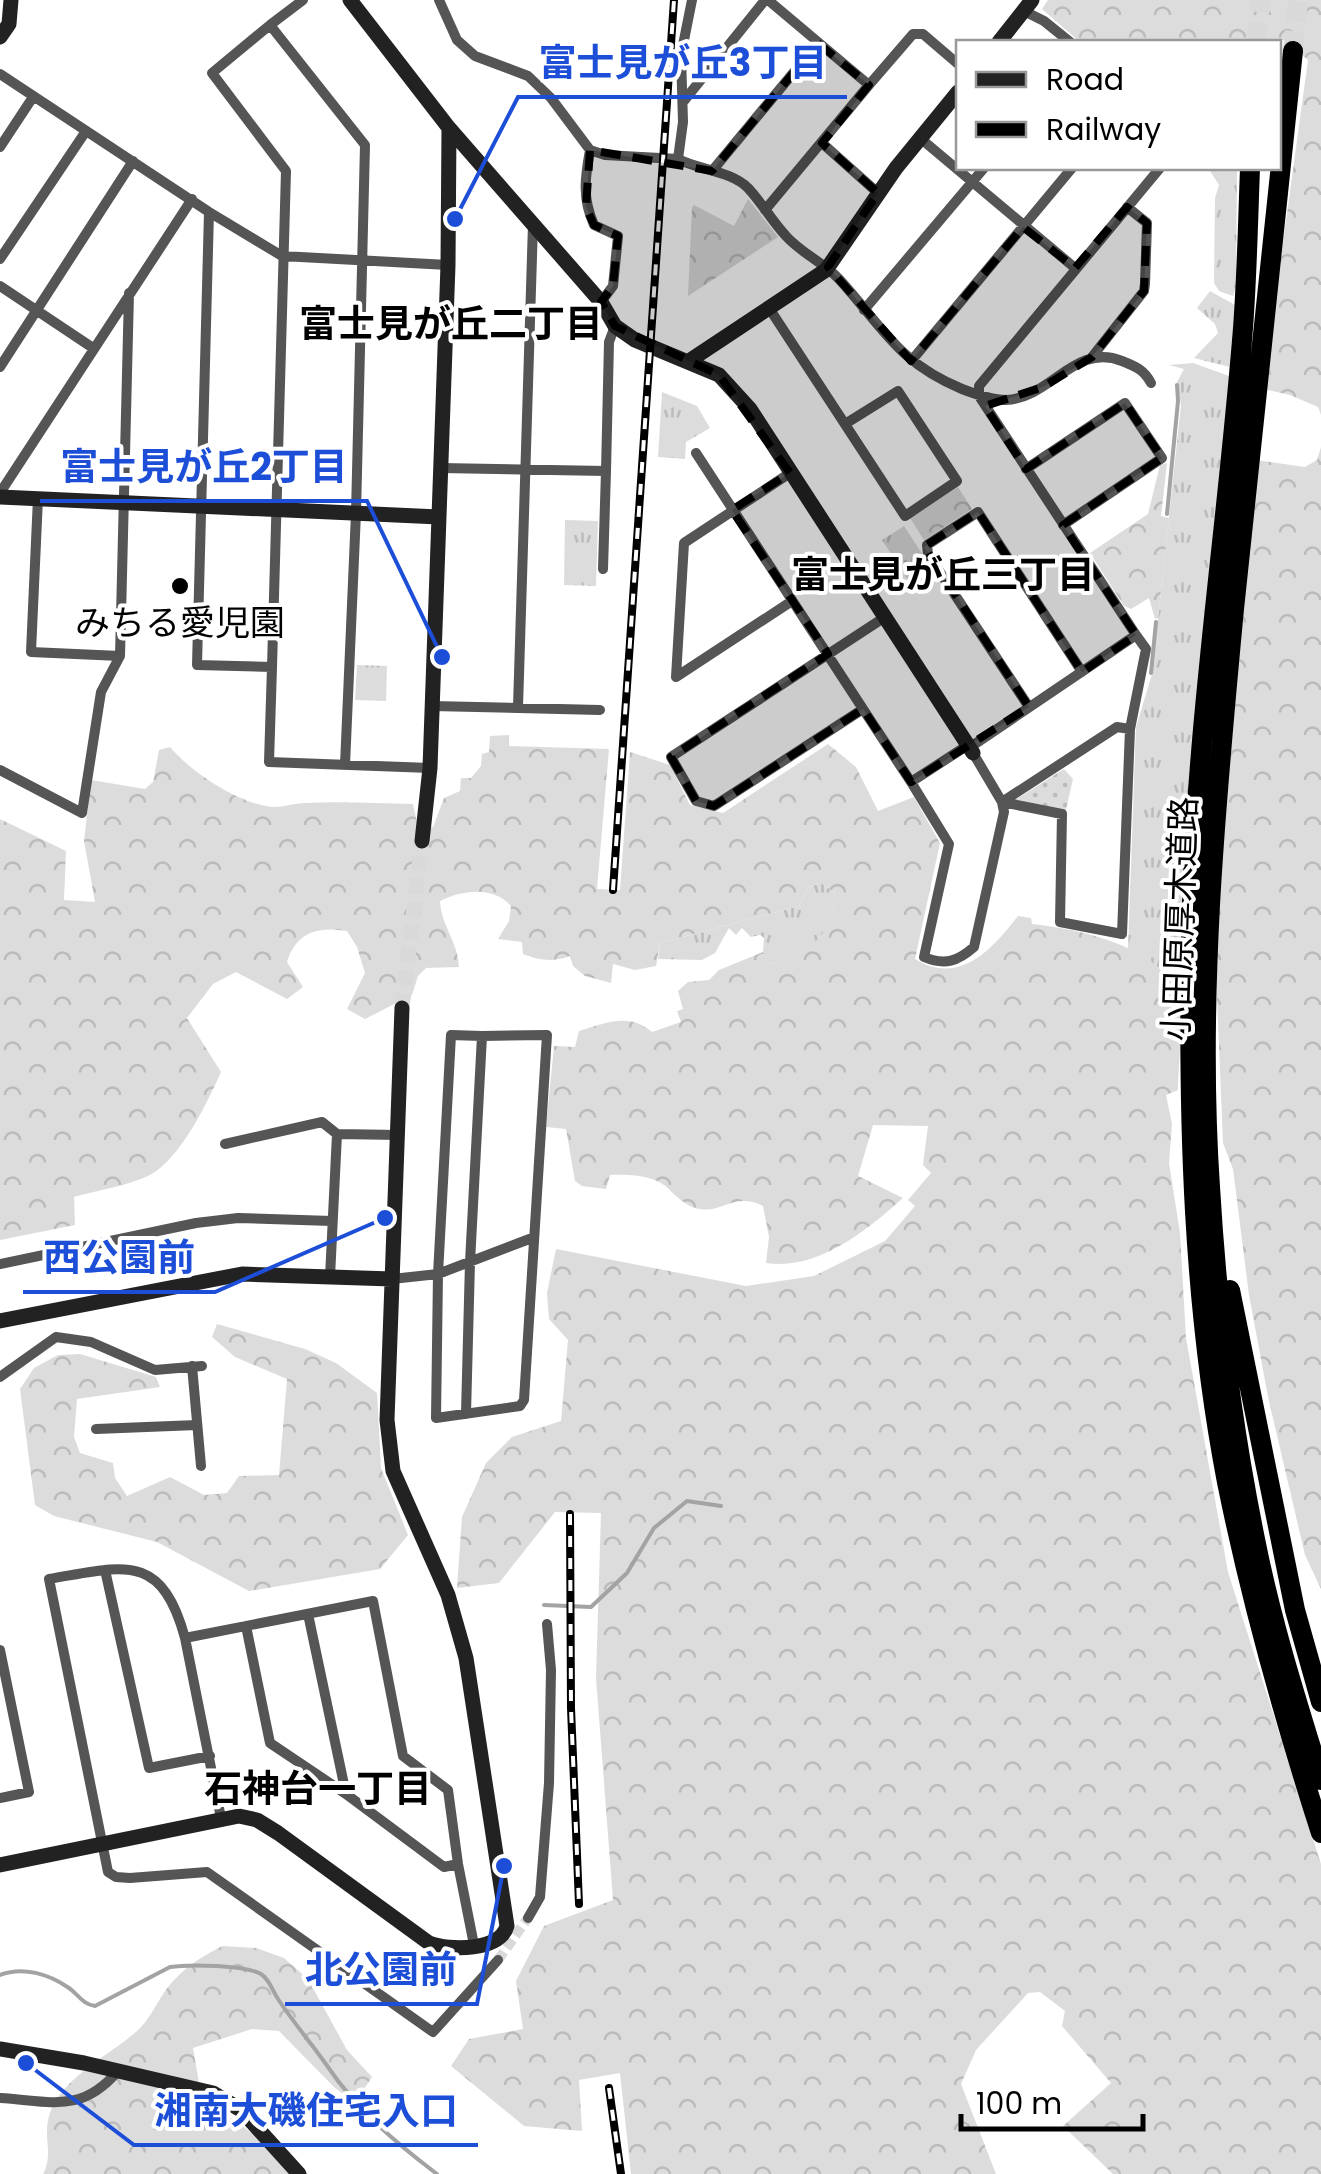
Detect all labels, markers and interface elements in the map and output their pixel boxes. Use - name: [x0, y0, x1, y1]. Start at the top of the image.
- callout: 富士見が丘3丁目: [518, 29, 847, 97]
- text: 富士見が丘3丁目: [539, 36, 828, 89]
- legend: [956, 40, 1281, 170]
- text: Road: [1046, 58, 1124, 101]
- text: Railway: [1046, 108, 1161, 151]
- district label: 富士見が丘二丁目: [299, 297, 603, 350]
- callout: 富士見が丘2丁目: [40, 433, 367, 501]
- text: 富士見が丘2丁目: [60, 440, 348, 493]
- district label: 富士見が丘三丁目: [791, 548, 1095, 601]
- marker: みちる愛児園: [169, 575, 191, 597]
- place label: みちる愛児園: [75, 598, 285, 647]
- street label: 小田原厚木道路: [1151, 796, 1208, 1042]
- callout: 西公園前: [23, 1224, 215, 1292]
- text: 西公園前: [43, 1231, 195, 1284]
- district label: 石神台一丁目: [204, 1762, 432, 1815]
- callout: 北公園前: [285, 1936, 477, 2004]
- text: 北公園前: [305, 1943, 457, 1996]
- scale bar: [961, 2069, 1144, 2131]
- callout: 湘南大磯住宅入口: [134, 2077, 478, 2145]
- text: 100 m: [976, 2082, 1062, 2125]
- text: 湘南大磯住宅入口: [154, 2084, 458, 2137]

